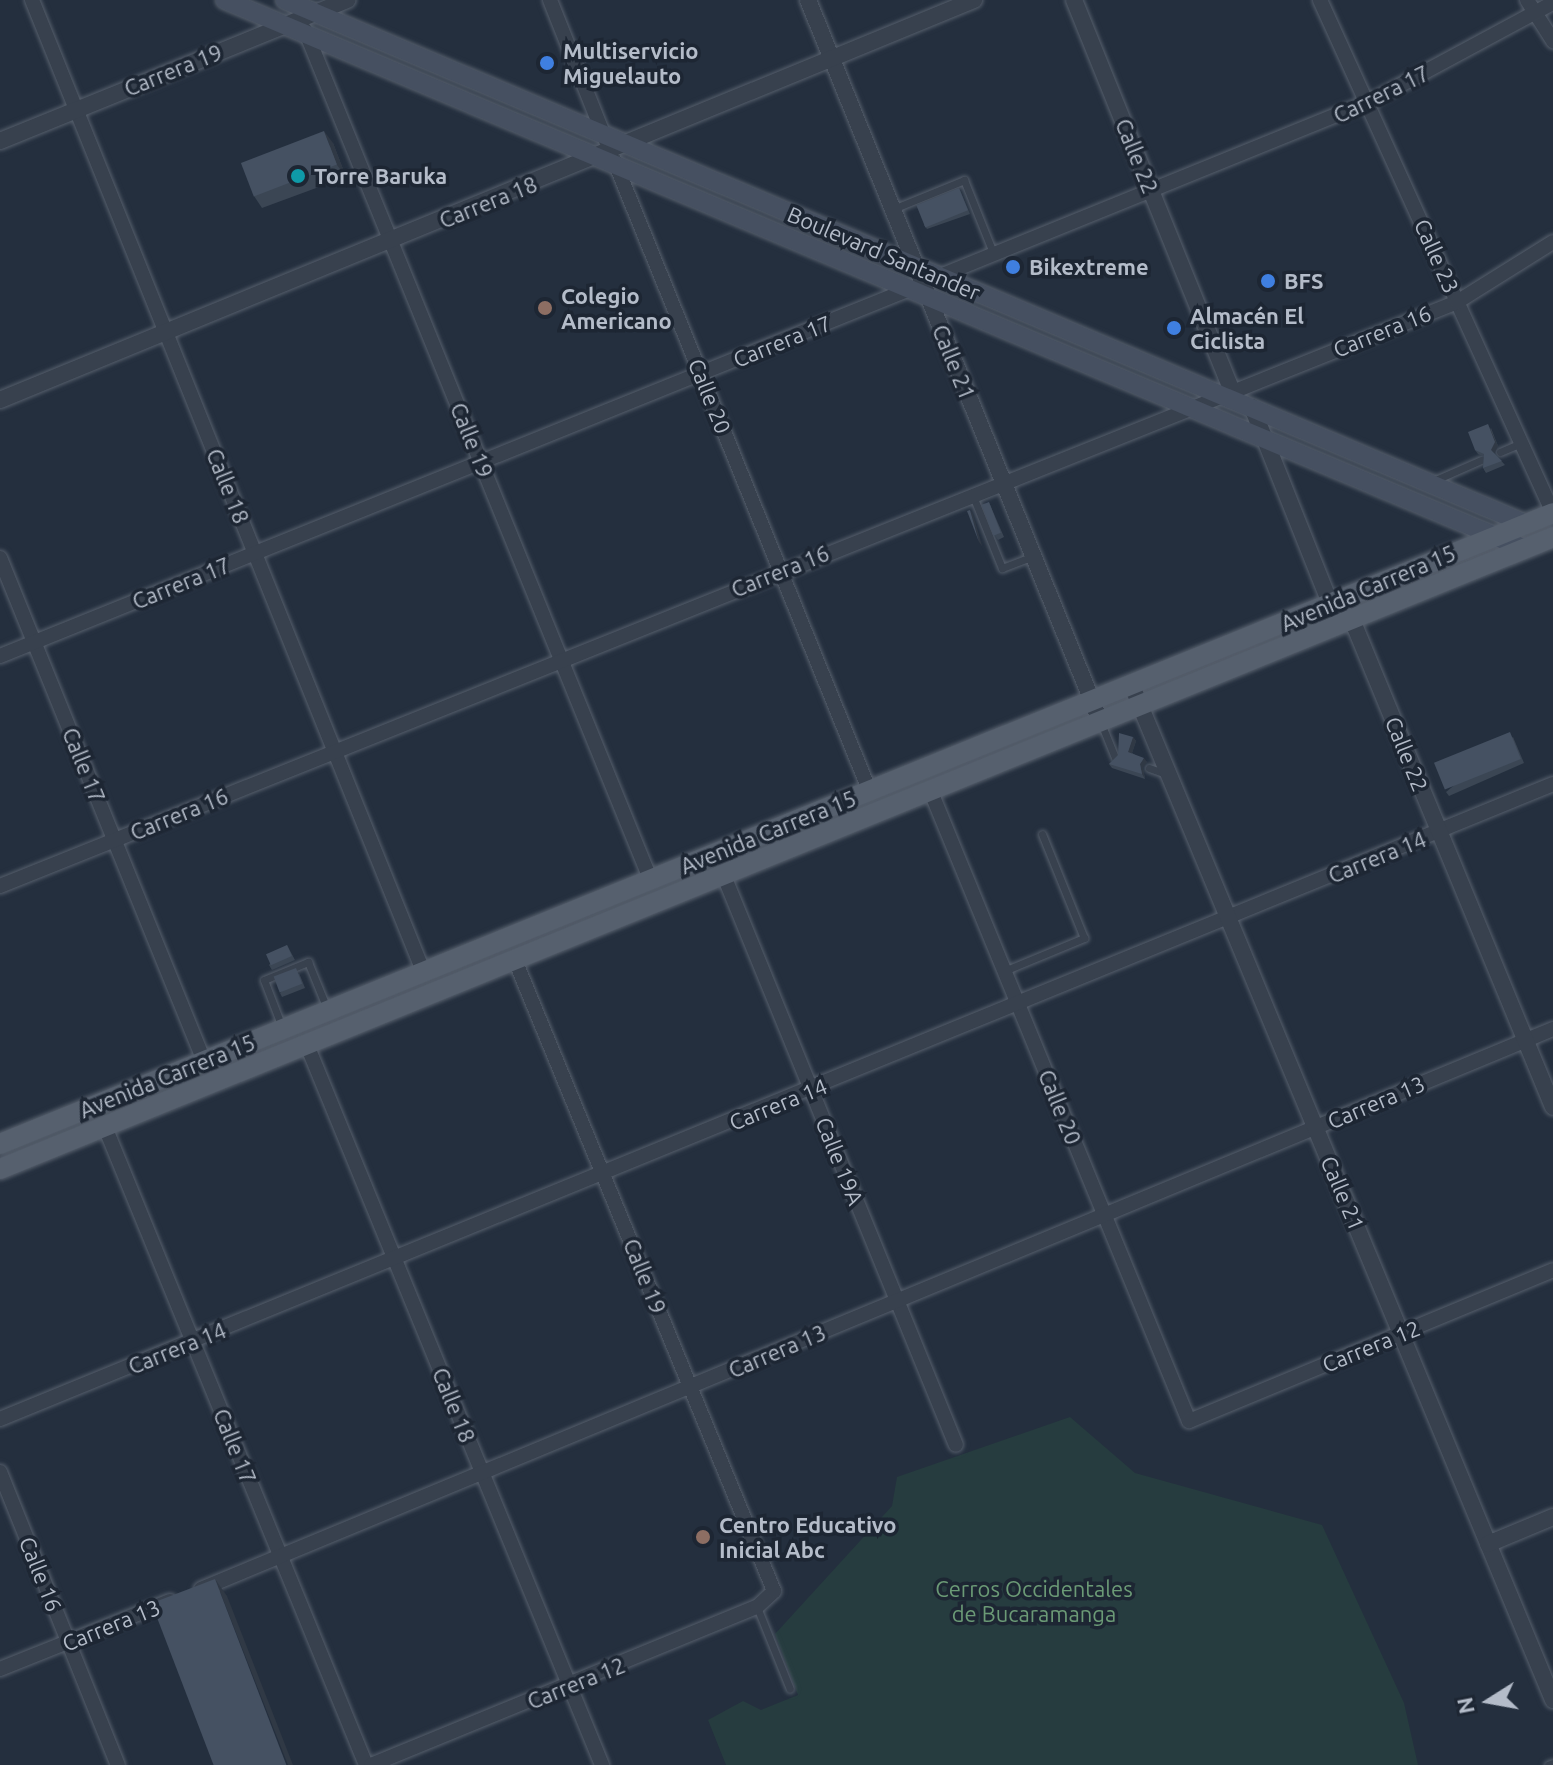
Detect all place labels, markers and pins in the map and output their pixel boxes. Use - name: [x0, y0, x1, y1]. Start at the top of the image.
- place label: Multiservicio Miguelauto: [563, 37, 698, 88]
- marker: Multiservicio Miguelauto: [538, 54, 556, 72]
- place label: Torre Baruka: [314, 163, 447, 189]
- marker: Torre Baruka: [289, 167, 307, 185]
- place label: Bikextreme: [1029, 254, 1149, 280]
- marker: Bikextreme: [1004, 258, 1022, 276]
- place label: BFS: [1284, 268, 1323, 294]
- marker: BFS: [1259, 272, 1277, 290]
- place label: Colegio Americano: [561, 282, 672, 334]
- marker: Colegio Americano: [536, 299, 554, 317]
- place label: Almacén El Ciclista: [1190, 302, 1304, 354]
- marker: Almacén El Ciclista: [1165, 319, 1183, 337]
- place label: Centro Educativo Inicial Abc: [719, 1511, 897, 1562]
- marker: Centro Educativo Inicial Abc: [694, 1528, 712, 1546]

